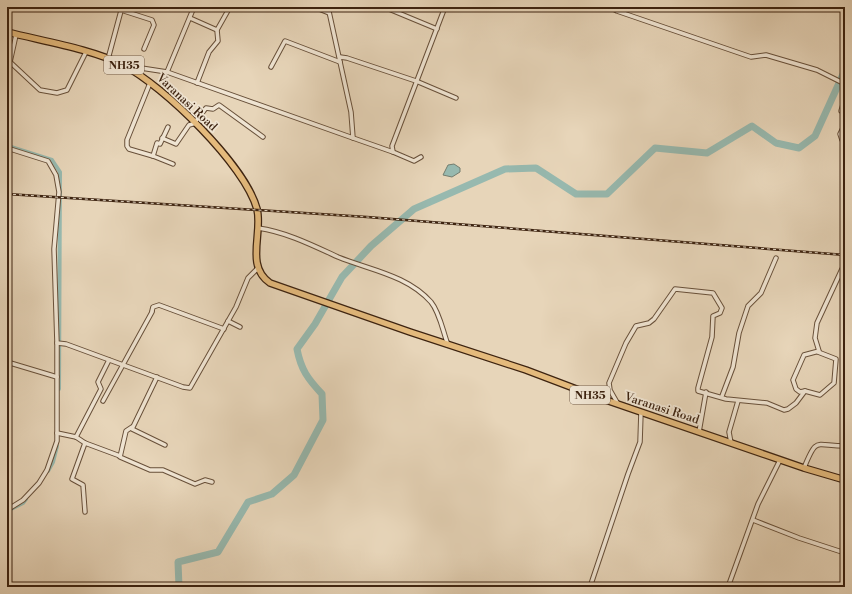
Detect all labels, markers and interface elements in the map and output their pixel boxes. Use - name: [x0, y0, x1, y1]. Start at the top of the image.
- road number: NH35: [104, 56, 144, 74]
- street label: Varanasi Road: [152, 70, 220, 134]
- road number: NH35: [570, 386, 610, 404]
- street label: Varanasi Road: [622, 389, 701, 428]

